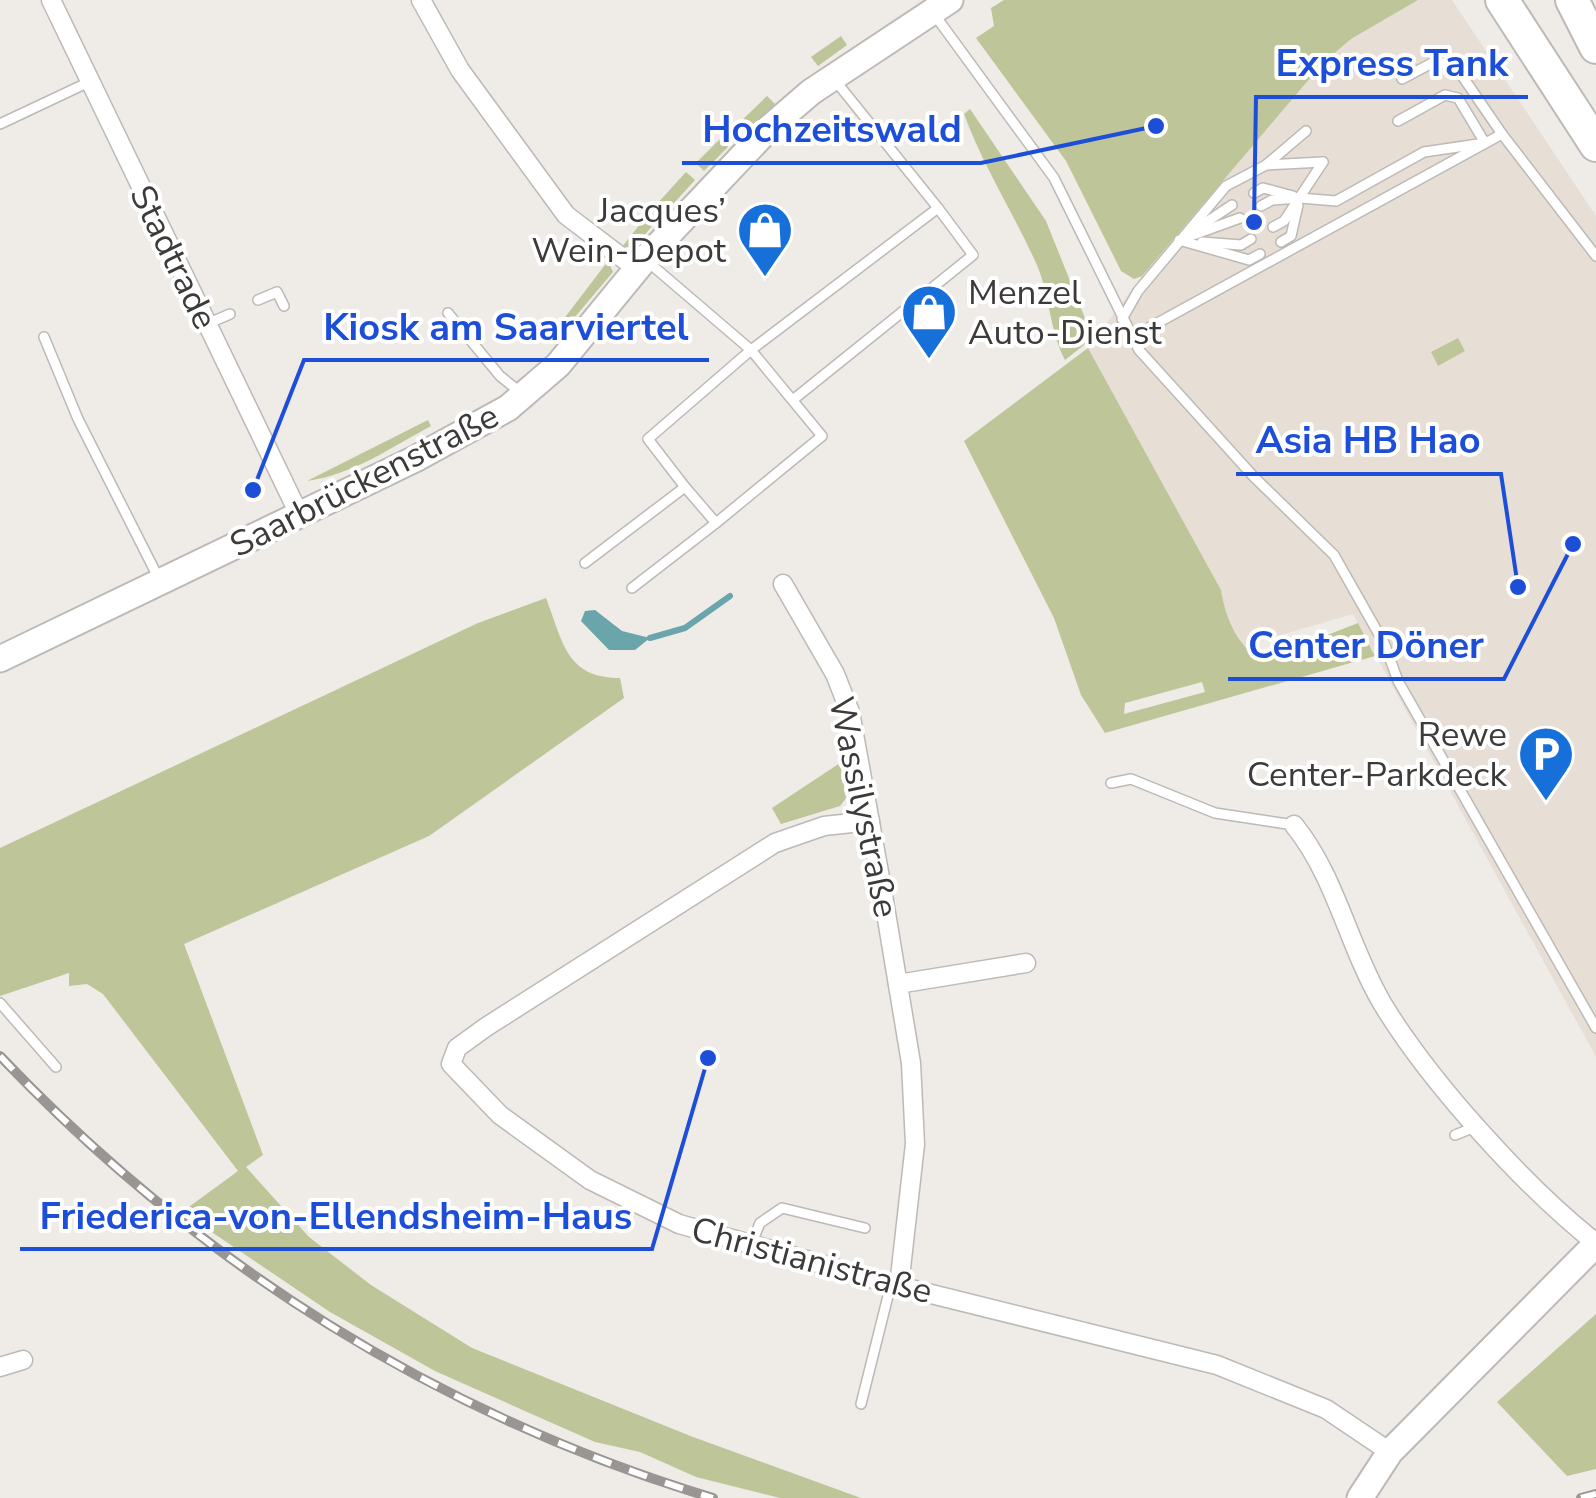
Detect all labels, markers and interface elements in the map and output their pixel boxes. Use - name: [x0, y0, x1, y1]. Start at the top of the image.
- callout: Express Tank: [1256, 29, 1528, 97]
- text: Express Tank: [1276, 38, 1510, 89]
- callout: Hochzeitswald: [682, 95, 981, 163]
- text: Hochzeitswald: [702, 104, 962, 155]
- street label: Stadtrade: [118, 177, 229, 337]
- place label: Jacques’ Wein-Depot: [532, 187, 727, 274]
- shop icon: Jacques’ Wein-Depot: [735, 200, 795, 279]
- place label: Menzel Auto-Dienst: [968, 269, 1162, 356]
- shop icon: Menzel Auto-Dienst: [899, 282, 959, 361]
- callout: Kiosk am Saarviertel: [304, 292, 709, 360]
- text: Kiosk am Saarviertel: [323, 302, 689, 353]
- street label: Saarbrückenstraße: [222, 392, 507, 568]
- callout: Asia HB Hao: [1236, 406, 1501, 474]
- text: Asia HB Hao: [1255, 415, 1481, 466]
- callout: Center Döner: [1228, 611, 1504, 679]
- text: Center Döner: [1248, 620, 1484, 671]
- street label: Wassilystraße: [817, 692, 910, 922]
- place label: Rewe Center-Parkdeck: [1247, 711, 1507, 798]
- parking icon: Rewe Center-Parkdeck: [1516, 724, 1576, 803]
- callout: Friederica-von-Ellendsheim-Haus: [20, 1181, 652, 1249]
- text: Friederica-von-Ellendsheim-Haus: [40, 1191, 632, 1242]
- street label: Christianistraße: [686, 1206, 938, 1315]

